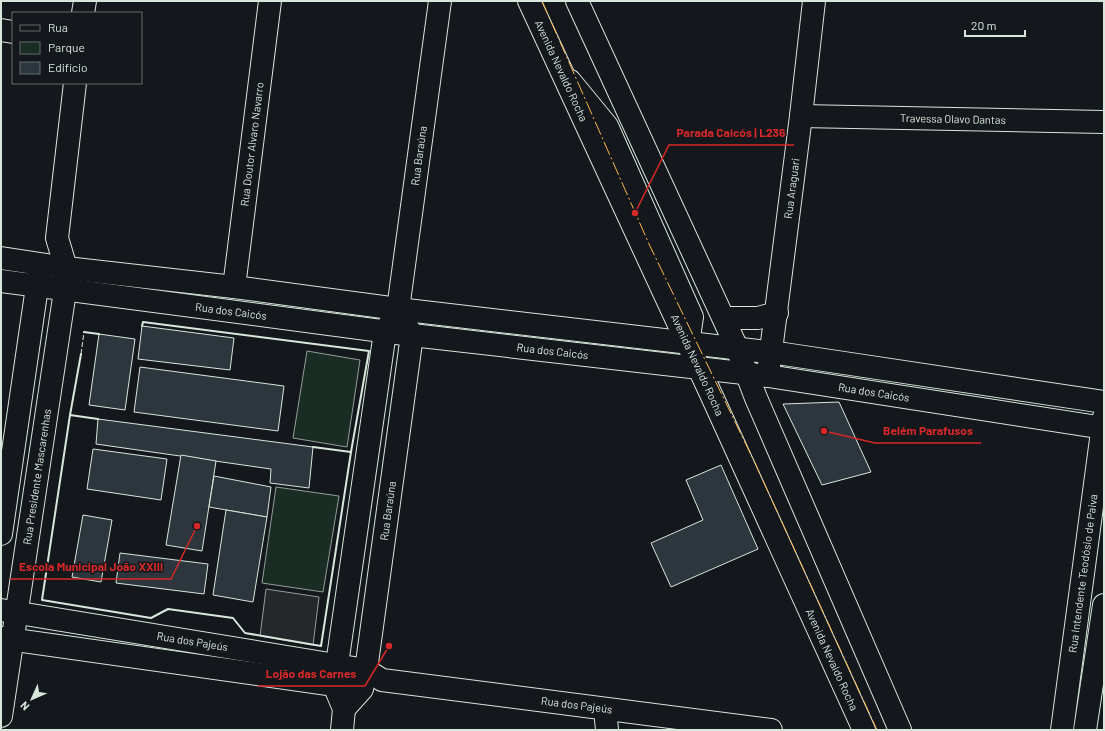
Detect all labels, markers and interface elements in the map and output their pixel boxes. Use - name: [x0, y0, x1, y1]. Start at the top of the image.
- legend: [12, 12, 142, 84]
- scale bar: [965, 12, 1025, 38]
- street label: Avenida Nevaldo Rocha: [533, 18, 591, 124]
- text: 20 m: [971, 18, 997, 32]
- text: Rua: [48, 20, 68, 34]
- text: Parque: [48, 40, 85, 54]
- text: Edifício: [48, 60, 88, 74]
- street label: Rua Doutor Alvaro Navarro: [237, 81, 266, 207]
- street label: Travessa Olavo Dantas: [900, 111, 1006, 126]
- callout: Parada Caicós | L236: [669, 121, 794, 145]
- street label: Rua Baraúna: [408, 125, 429, 186]
- text: Parada Caicós | L236: [676, 125, 786, 139]
- street label: Rua Araguari: [781, 157, 802, 219]
- street label: Rua dos Caicós: [195, 300, 268, 322]
- street label: Avenida Nevaldo Rocha: [669, 312, 727, 418]
- street label: Rua dos Caicós: [516, 340, 589, 361]
- street label: Rua dos Caicós: [837, 380, 910, 404]
- street label: Rua Presidente Mascarenhas: [20, 408, 53, 545]
- callout: Belém Parafusos: [875, 419, 981, 443]
- text: Belém Parafusos: [883, 423, 973, 437]
- street label: Rua Baraúna: [377, 480, 398, 541]
- street label: Rua Intendente Teodósio de Paiva: [1065, 493, 1100, 653]
- callout: Escola Municipal João XXIII: [10, 555, 171, 579]
- text: Escola Municipal João XXIII: [19, 559, 163, 573]
- street label: Avenida Nevaldo Rocha: [804, 606, 861, 712]
- street label: Rua dos Pajeús: [156, 629, 229, 653]
- callout: Lojão das Carnes: [258, 662, 365, 686]
- text: Lojão das Carnes: [266, 666, 356, 680]
- north arrow: [12, 679, 52, 719]
- street label: Rua dos Pajeús: [540, 693, 613, 716]
- text: N: [17, 699, 32, 714]

